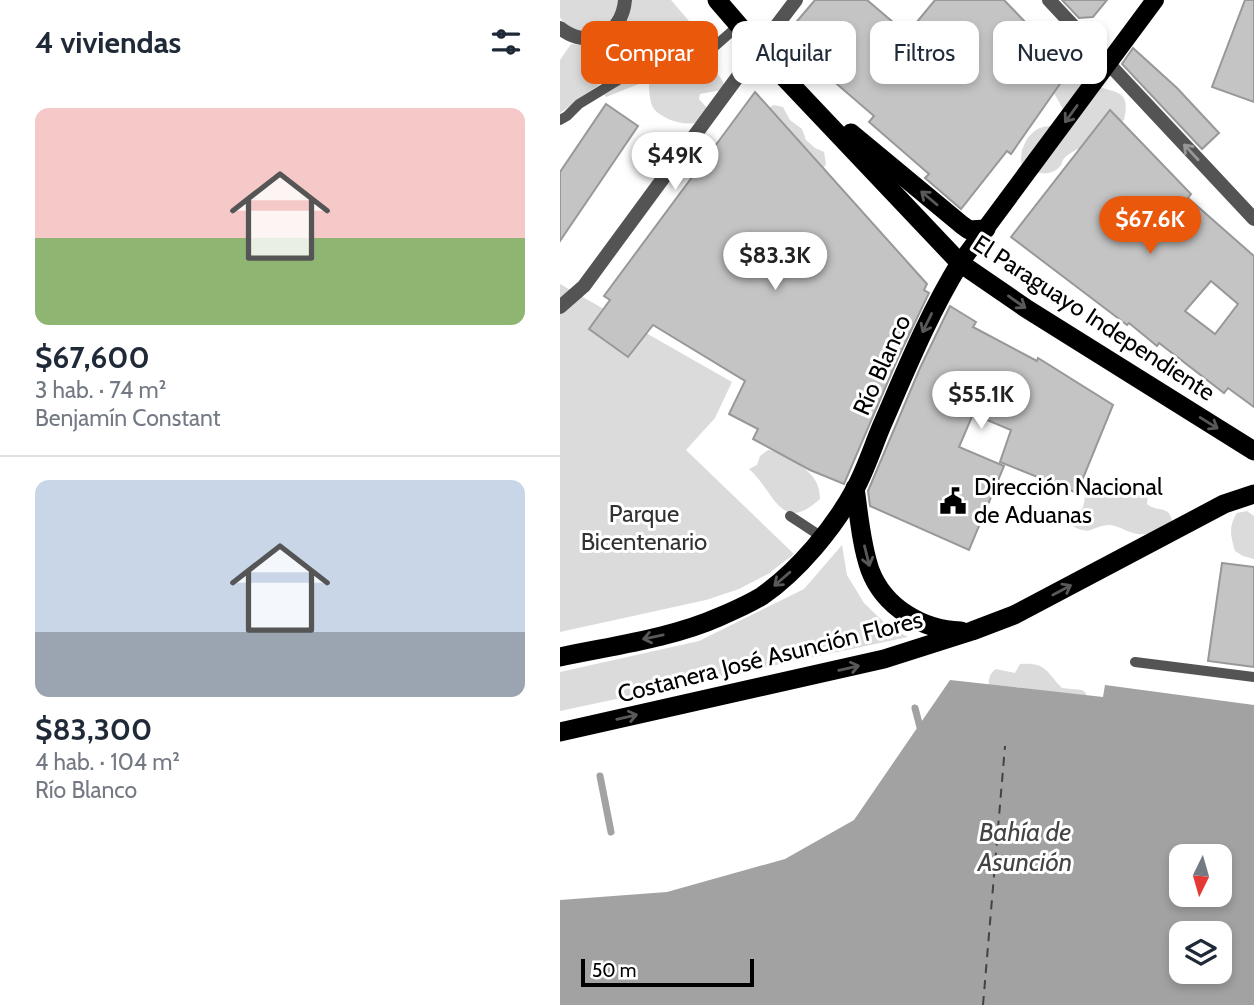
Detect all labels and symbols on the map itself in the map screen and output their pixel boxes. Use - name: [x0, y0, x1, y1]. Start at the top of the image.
- one-way arrow: [1063, 104, 1078, 123]
- pin: $49K: [634, 132, 716, 192]
- one-way arrow: [1182, 143, 1199, 160]
- one-way arrow: [920, 190, 938, 206]
- pin: $67.6K: [1093, 196, 1207, 256]
- street label: El Paraguayo Independiente: [968, 228, 1221, 407]
- pin: $83.3K: [718, 232, 832, 292]
- one-way arrow: [1007, 295, 1026, 309]
- street label: Río Blanco: [847, 310, 916, 419]
- one-way arrow: [920, 312, 933, 333]
- pin: $55.1K: [924, 372, 1038, 431]
- one-way arrow: [1199, 417, 1219, 431]
- place label: Dirección Nacional de Aduanas: [974, 472, 1163, 529]
- public building icon: Dirección Nacional de Aduanas: [938, 486, 968, 516]
- park label: Parque Bicentenario: [581, 499, 707, 556]
- one-way arrow: [861, 544, 874, 567]
- one-way arrow: [773, 571, 791, 587]
- one-way arrow: [1051, 583, 1071, 597]
- street label: Costanera José Asunción Flores: [614, 605, 925, 708]
- one-way arrow: [642, 630, 665, 644]
- one-way arrow: [837, 660, 860, 674]
- one-way arrow: [615, 710, 637, 723]
- water label: Bahía de Asunción: [977, 816, 1072, 878]
- north arrow: [1169, 844, 1232, 906]
- scale bar: [581, 956, 754, 988]

